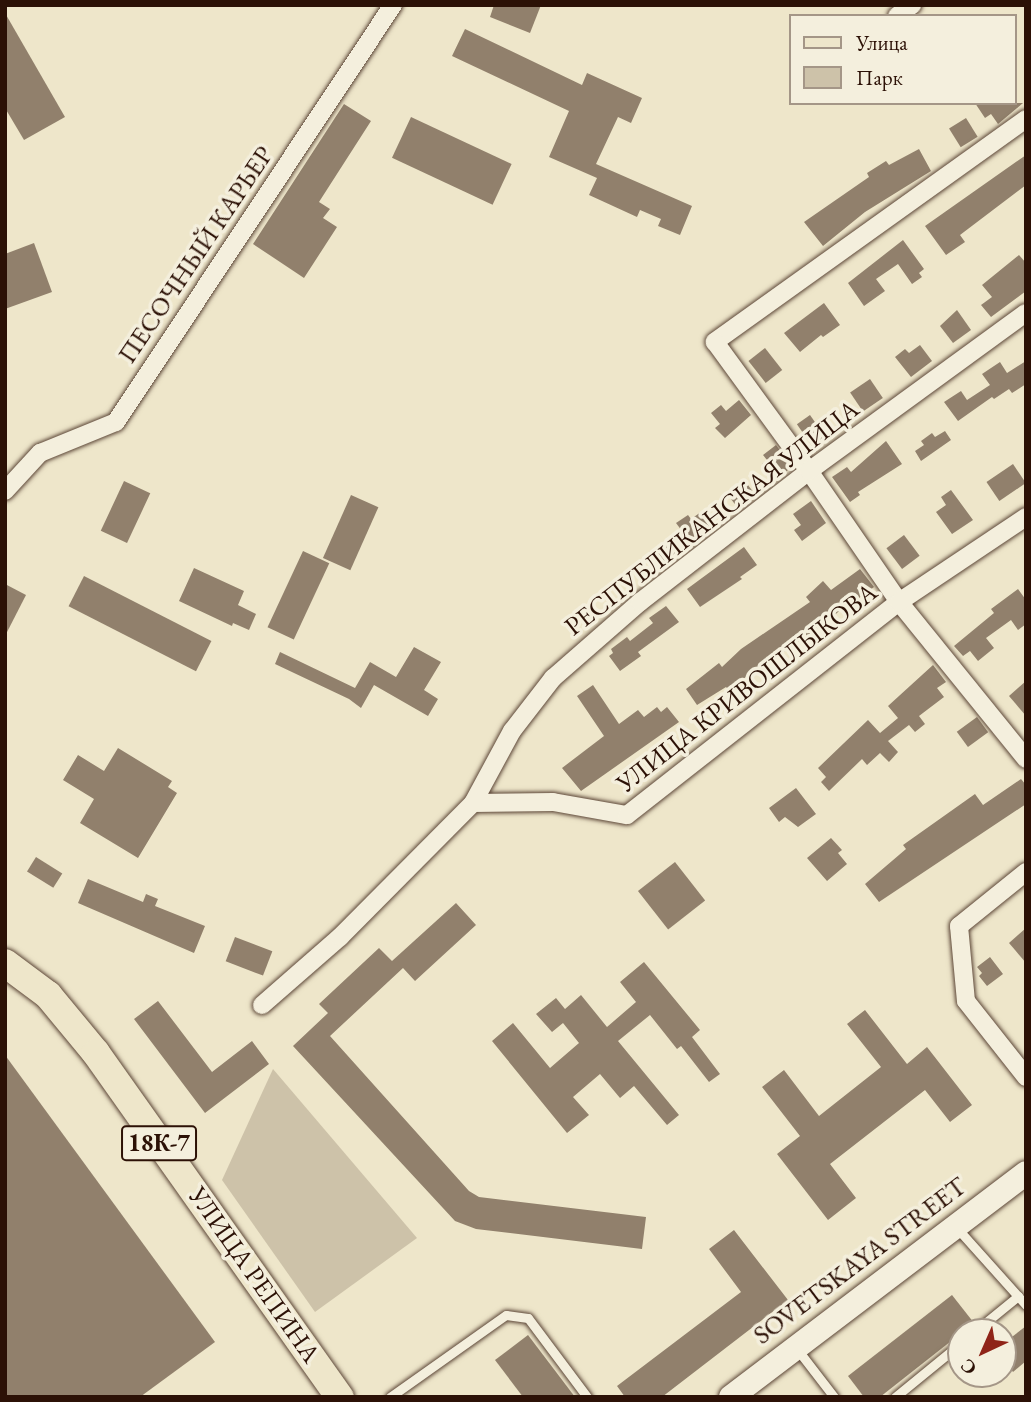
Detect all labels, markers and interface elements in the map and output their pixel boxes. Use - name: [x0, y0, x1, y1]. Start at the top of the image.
- legend: [790, 14, 1017, 105]
- text: Улица: [856, 29, 908, 56]
- text: Парк: [856, 64, 903, 91]
- street label: ПЕСОЧНЫЙ КАРЬЕР: [112, 141, 280, 369]
- street label: РЕСПУБЛИКАНСКАЯ УЛИЦА: [559, 394, 865, 642]
- street label: УЛИЦА КРИВОШЛЫКОВА: [610, 577, 884, 799]
- road number: 18К-7: [120, 1122, 198, 1163]
- street label: SOVETSKAYA STREET: [748, 1171, 972, 1351]
- street label: УЛИЦА РЕПИНА: [182, 1181, 326, 1369]
- north arrow: [947, 1318, 1017, 1388]
- text: С: [955, 1353, 982, 1381]

